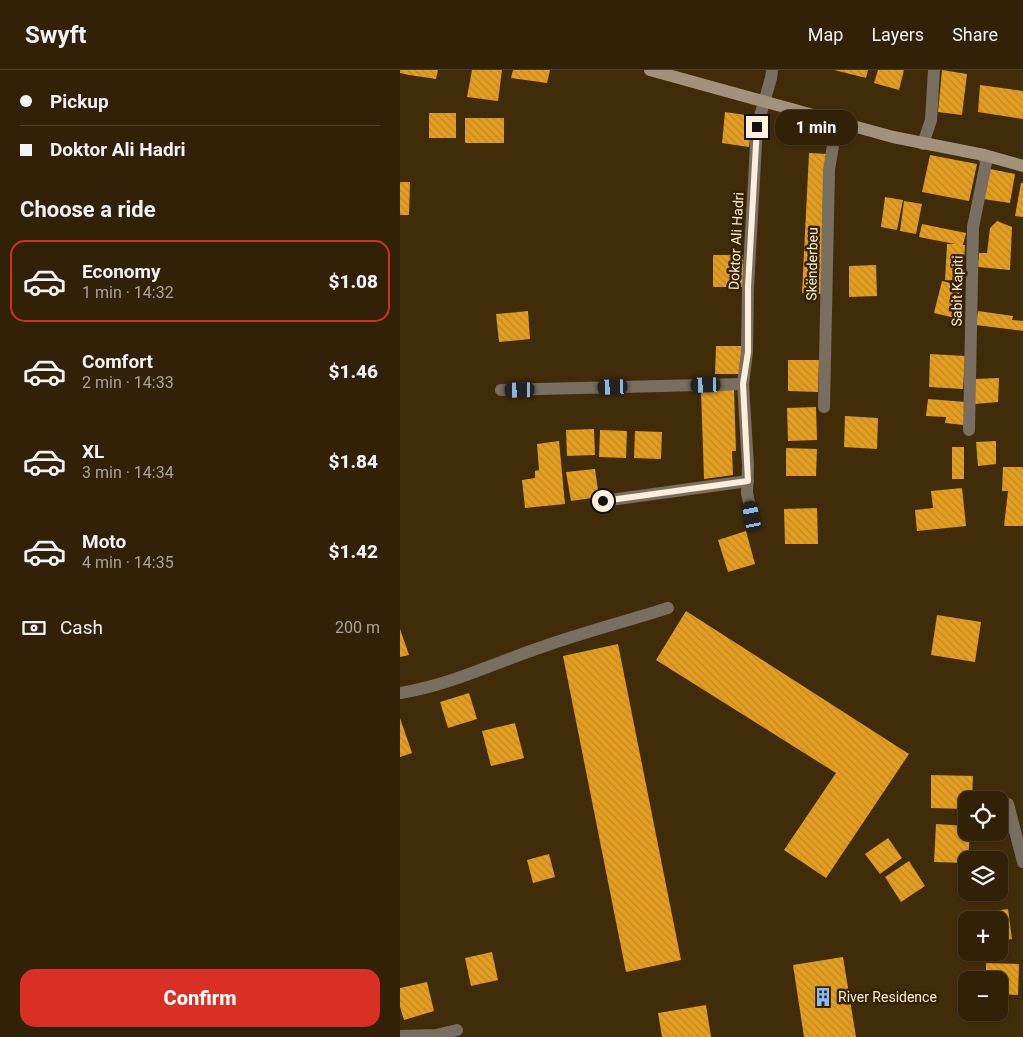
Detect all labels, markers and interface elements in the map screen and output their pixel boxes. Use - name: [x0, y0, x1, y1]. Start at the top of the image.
- text: Swyft: [25, 21, 86, 49]
- text: Map: [808, 24, 843, 45]
- text: Layers: [871, 24, 924, 45]
- text: Share: [952, 24, 998, 45]
- text: Pickup: [50, 90, 109, 113]
- callout: 1 min: [774, 110, 857, 144]
- route end: [746, 116, 768, 138]
- text: 1 min: [796, 118, 836, 137]
- text: Doktor Ali Hadri: [50, 138, 186, 161]
- street label: Doktor Ali Hadri: [725, 192, 747, 290]
- text: Choose a ride: [20, 197, 156, 222]
- street label: Skënderbeu: [803, 227, 821, 301]
- street label: Sabit Kapiti: [948, 255, 966, 327]
- icon: car: [22, 259, 67, 304]
- text: Economy: [82, 260, 161, 283]
- text: $1.08: [329, 270, 378, 293]
- text: 1 min · 14:32: [82, 283, 174, 302]
- icon: car: [22, 349, 67, 394]
- text: Comfort: [82, 350, 153, 373]
- text: $1.46: [329, 360, 378, 383]
- text: 2 min · 14:33: [82, 373, 174, 392]
- car: [690, 377, 721, 393]
- car: [597, 379, 628, 395]
- car: [504, 382, 535, 398]
- icon: car: [22, 439, 67, 484]
- text: XL: [82, 440, 104, 463]
- text: $1.84: [329, 450, 378, 473]
- text: 3 min · 14:34: [82, 463, 174, 482]
- route start: [592, 490, 614, 512]
- car: [741, 500, 762, 532]
- icon: car: [22, 529, 67, 574]
- text: Moto: [82, 530, 126, 553]
- text: $1.42: [329, 540, 378, 563]
- text: 4 min · 14:35: [82, 553, 174, 572]
- icon: cash: [20, 614, 48, 642]
- text: Cash: [60, 616, 103, 639]
- text: 200 m: [335, 618, 380, 637]
- map controls: [958, 791, 1008, 1021]
- button: locate: [958, 791, 1008, 841]
- button: layers: [958, 851, 1008, 901]
- button: +: [958, 911, 1008, 961]
- button: Confirm: [20, 969, 380, 1027]
- button: −: [958, 971, 1008, 1021]
- building icon: River Residence: [812, 986, 834, 1008]
- place label: River Residence: [838, 989, 937, 1005]

